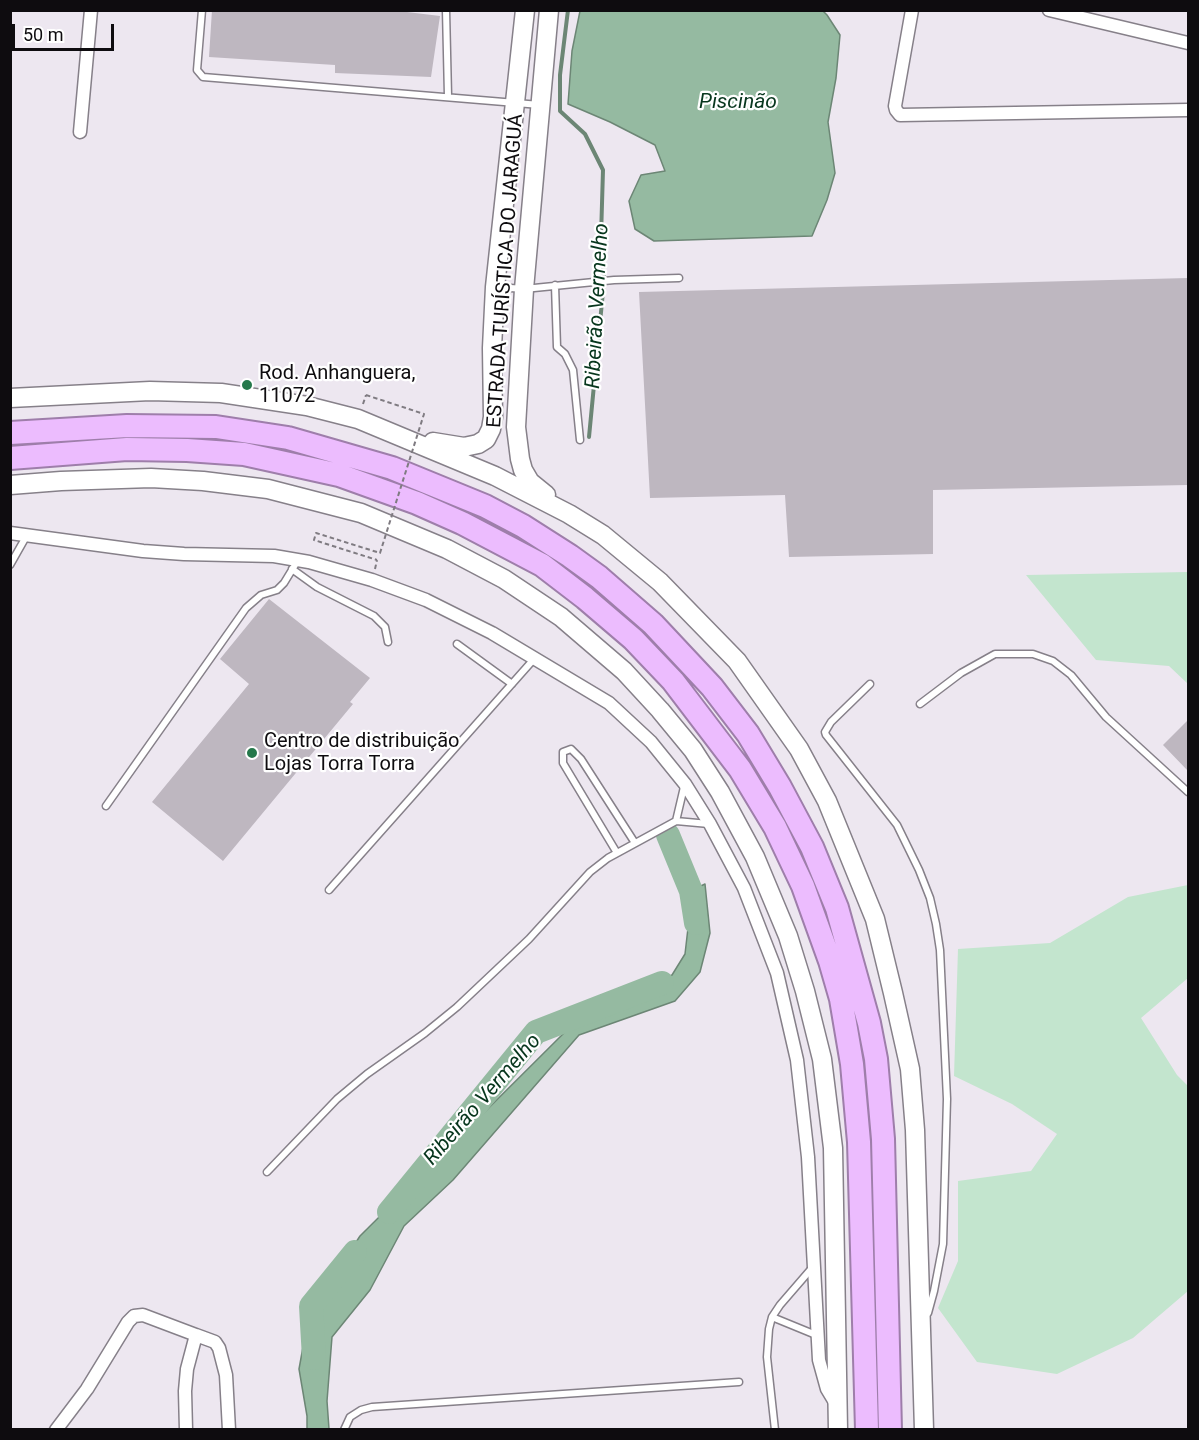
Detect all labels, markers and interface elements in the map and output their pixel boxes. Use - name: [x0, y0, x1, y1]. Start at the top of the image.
- scale bar: [15, 12, 117, 50]
- text: 50 m: [23, 24, 63, 45]
- water label: Piscinão: [699, 90, 777, 116]
- street label: ESTRADA TURÍSTICA DO JARAGUÁ: [483, 113, 529, 429]
- water label: Ribeirão Vermelho: [581, 223, 615, 389]
- place label: Rod. Anhanguera, 11072: [259, 362, 415, 409]
- marker: Rod. Anhanguera, 11072: [240, 378, 254, 392]
- place label: Centro de distribuição Lojas Torra Torra: [264, 730, 460, 777]
- marker: Centro de distribuição Lojas Torra Torra: [245, 746, 259, 760]
- water label: Ribeirão Vermelho: [419, 1029, 547, 1171]

